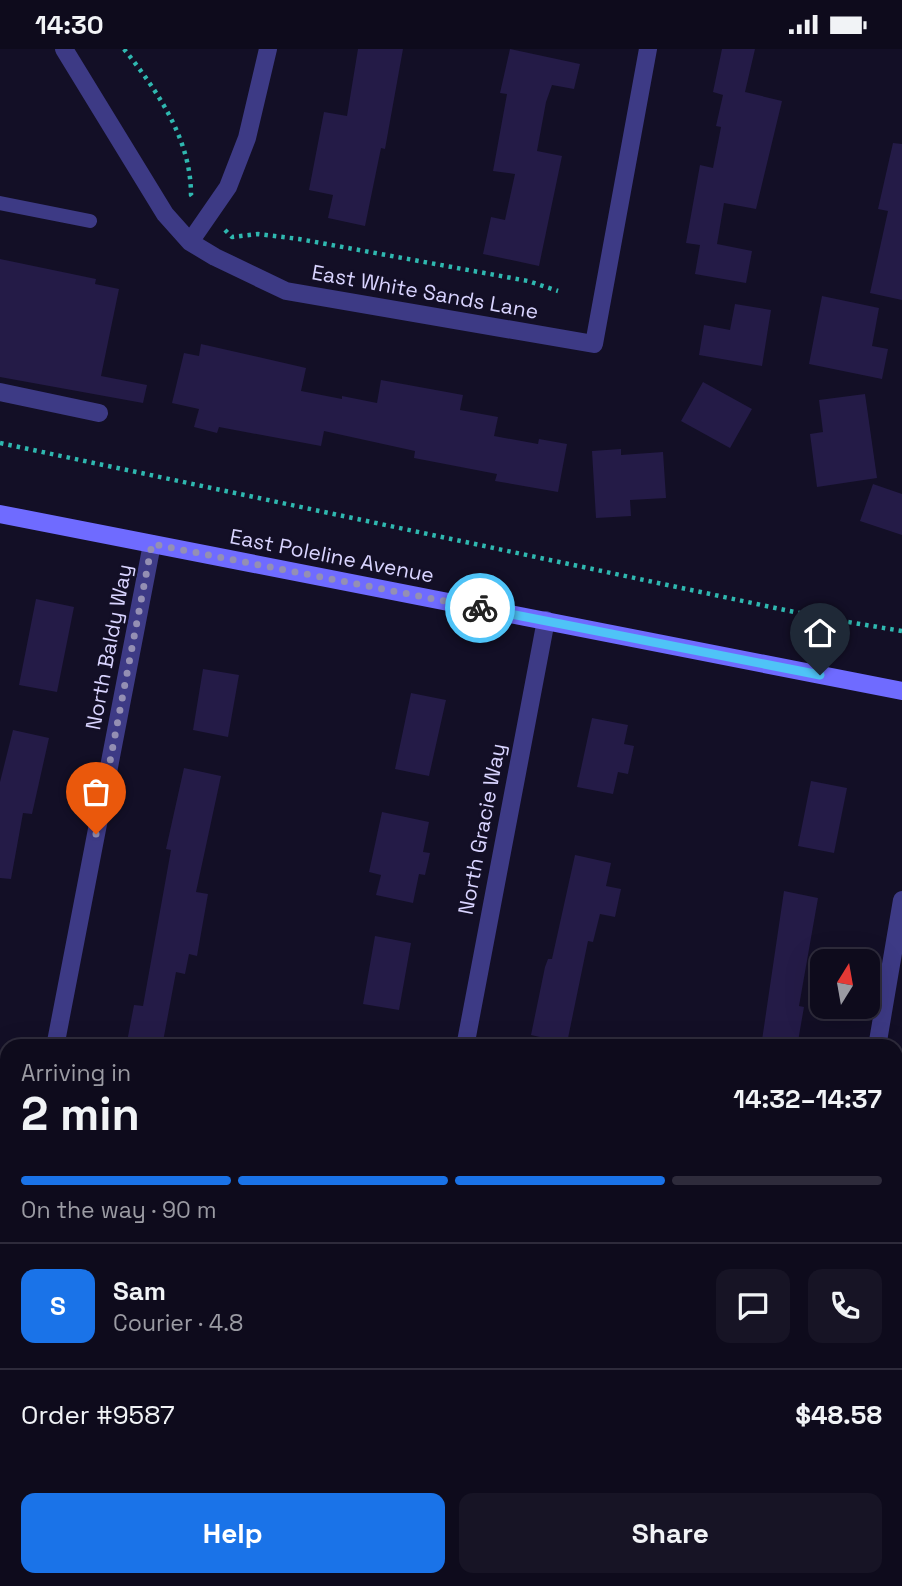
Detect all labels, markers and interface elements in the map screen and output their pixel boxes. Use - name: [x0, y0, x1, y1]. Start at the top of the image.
- text: 14:30: [35, 8, 104, 42]
- street label: East White Sands Lane: [310, 258, 541, 325]
- street label: East Poleline Avenue: [228, 522, 436, 589]
- street label: North Baldy Way: [79, 562, 138, 732]
- courier: [445, 573, 515, 643]
- icon: bike: [461, 589, 499, 627]
- pin: [790, 603, 850, 675]
- icon: home: [801, 614, 839, 652]
- street label: North Gracie Way: [452, 741, 511, 917]
- pin: [66, 762, 126, 834]
- icon: bag: [77, 773, 115, 811]
- north arrow: [810, 949, 880, 1019]
- map controls: [810, 949, 880, 1019]
- text: Arriving in: [21, 1058, 131, 1088]
- text: 14:32–14:37: [733, 1082, 882, 1116]
- text: 2 min: [21, 1085, 140, 1143]
- text: On the way · 90 m: [21, 1195, 216, 1225]
- button: chat: [716, 1269, 790, 1343]
- button: phone: [808, 1269, 882, 1343]
- text: Sam: [113, 1274, 166, 1308]
- text: S: [50, 1289, 66, 1323]
- text: Courier · 4.8: [113, 1308, 243, 1338]
- text: Order #9587: [21, 1398, 175, 1432]
- text: $48.58: [795, 1398, 882, 1432]
- button: Help: [21, 1493, 445, 1573]
- button: Share: [459, 1493, 882, 1573]

